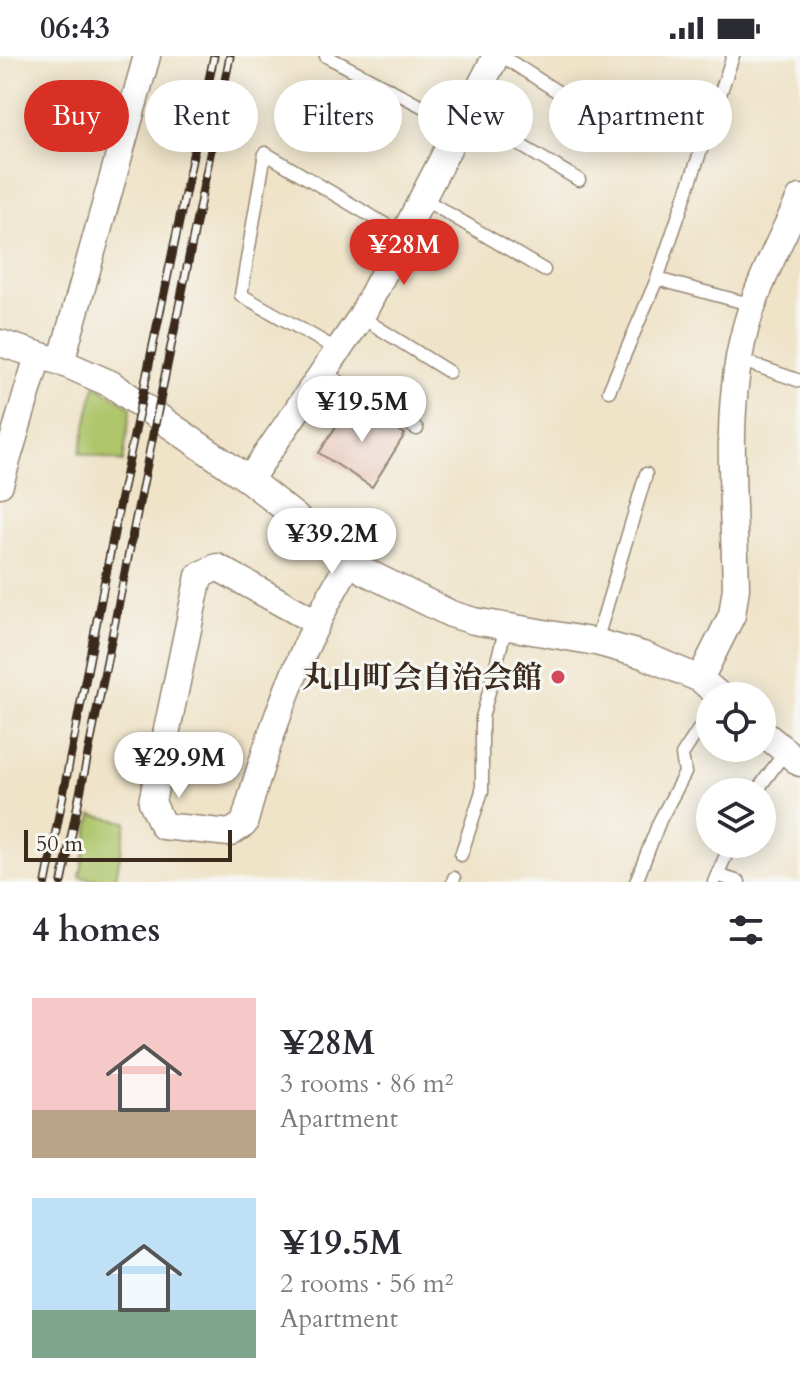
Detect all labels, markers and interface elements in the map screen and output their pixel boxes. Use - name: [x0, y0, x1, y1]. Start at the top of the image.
- text: 06:43: [40, 8, 110, 49]
- chip: Buy: [24, 80, 129, 152]
- chip: Rent: [145, 80, 258, 152]
- chip: Filters: [274, 80, 402, 152]
- chip: New: [418, 80, 533, 152]
- chip: Apartment: [549, 80, 732, 152]
- pin: ¥28M: [357, 219, 451, 287]
- text: ¥28M: [368, 227, 440, 262]
- pin: ¥19.5M: [297, 376, 427, 444]
- text: ¥19.5M: [315, 384, 409, 419]
- pin: ¥39.2M: [267, 508, 397, 576]
- text: ¥39.2M: [285, 516, 379, 551]
- place label: 丸山町会自治会館: [302, 657, 542, 698]
- marker: 丸山町会自治会館: [549, 668, 567, 686]
- map controls: [696, 682, 776, 858]
- button: locate: [696, 682, 776, 762]
- pin: ¥29.9M: [114, 732, 244, 800]
- text: ¥29.9M: [132, 740, 226, 775]
- button: layers: [696, 778, 776, 858]
- scale bar: [24, 826, 232, 862]
- text: 50 m: [36, 829, 83, 859]
- text: 4 homes: [32, 907, 160, 953]
- icon: filters: [724, 908, 768, 952]
- text: ¥28M: [280, 1020, 375, 1066]
- icon: home: [96, 1030, 192, 1126]
- text: 3 rooms · 86 m²: [280, 1066, 453, 1101]
- text: Apartment: [280, 1101, 398, 1136]
- text: ¥19.5M: [280, 1220, 402, 1266]
- icon: home: [96, 1230, 192, 1326]
- text: 2 rooms · 56 m²: [280, 1266, 453, 1301]
- text: Apartment: [280, 1301, 398, 1336]

